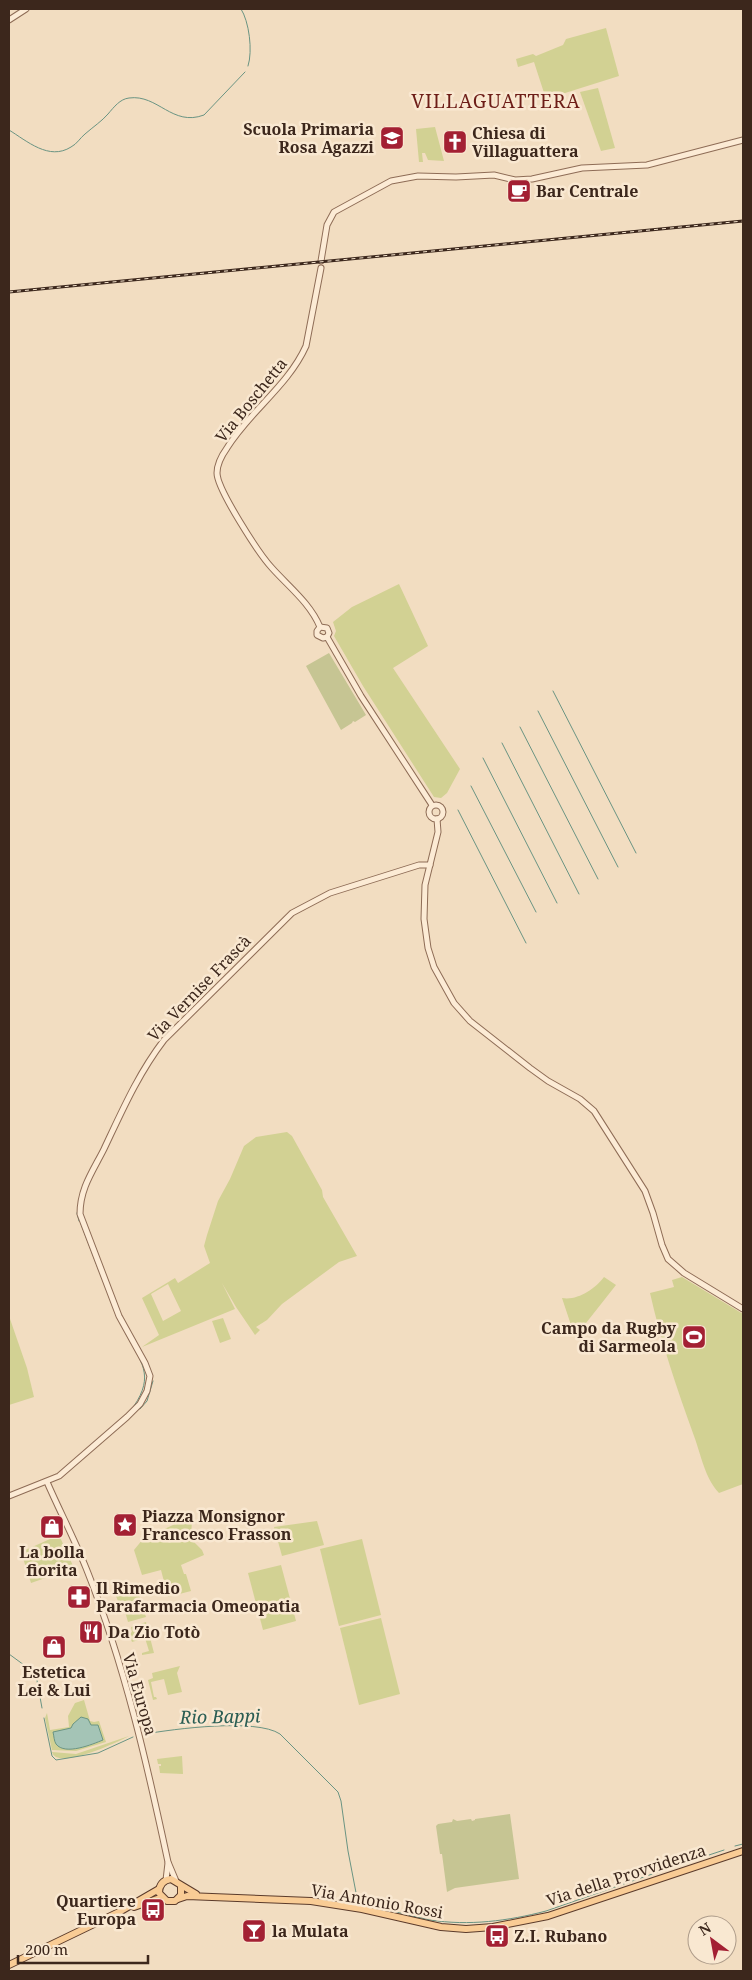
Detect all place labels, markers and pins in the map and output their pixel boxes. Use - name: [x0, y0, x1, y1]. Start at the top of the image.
- place label: Scuola Primaria Rosa Agazzi: [243, 118, 374, 158]
- place label: Chiesa di Villaguattera: [472, 122, 579, 162]
- school or university icon: Scuola Primaria Rosa Agazzi: [379, 125, 405, 151]
- church icon: Chiesa di Villaguattera: [442, 129, 468, 155]
- cafe icon: Bar Centrale: [506, 178, 532, 204]
- place label: Bar Centrale: [536, 180, 638, 202]
- place label: Campo da Rugby di Sarmeola: [541, 1317, 677, 1357]
- sports icon: Campo da Rugby di Sarmeola: [681, 1324, 707, 1350]
- place label: Piazza Monsignor Francesco Frasson: [142, 1505, 292, 1545]
- place icon: Piazza Monsignor Francesco Frasson: [112, 1512, 138, 1538]
- shop icon: La bolla fiorita: [39, 1514, 65, 1540]
- place label: La bolla fiorita: [19, 1541, 85, 1581]
- place label: Il Rimedio Parafarmacia Omeopatia: [96, 1577, 301, 1617]
- pharmacy icon: Il Rimedio Parafarmacia Omeopatia: [66, 1584, 92, 1610]
- restaurant icon: Da Zio Totò: [78, 1619, 104, 1645]
- place label: Da Zio Totò: [108, 1621, 200, 1643]
- shop icon: Estetica Lei & Lui: [41, 1634, 67, 1660]
- place label: Estetica Lei & Lui: [17, 1661, 91, 1701]
- place label: Quartiere Europa: [56, 1890, 136, 1930]
- bus stop icon: Quartiere Europa: [140, 1897, 166, 1923]
- bar icon: la Mulata: [241, 1918, 267, 1944]
- place label: la Mulata: [272, 1920, 349, 1942]
- bus stop icon: Z.I. Rubano: [484, 1923, 510, 1949]
- place label: Z.I. Rubano: [514, 1925, 607, 1947]

